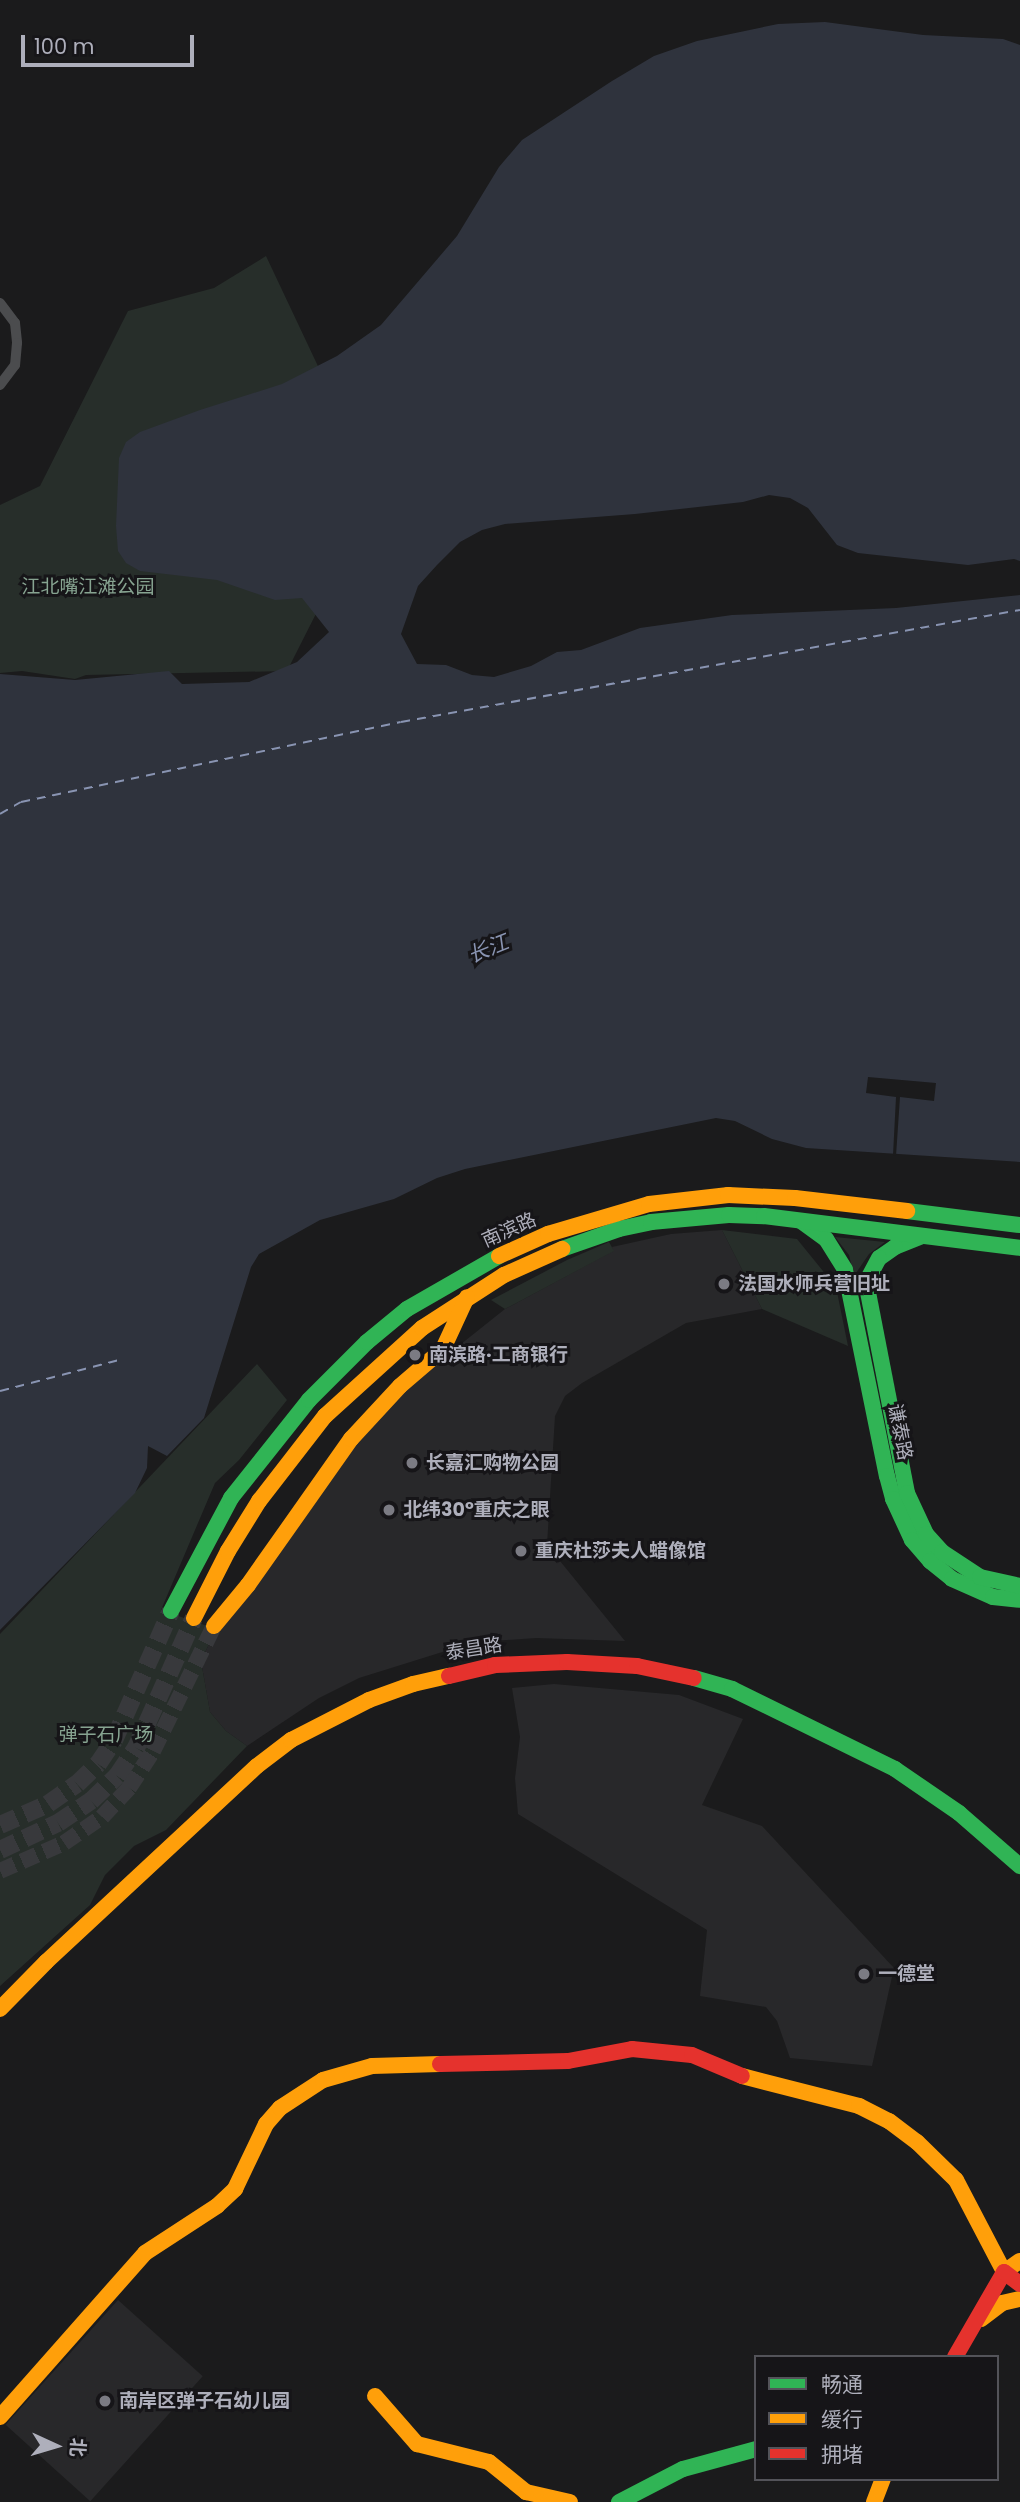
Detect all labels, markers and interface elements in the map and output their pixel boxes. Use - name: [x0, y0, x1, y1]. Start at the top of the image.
- scale bar: [24, 21, 198, 65]
- text: 100 m: [34, 32, 94, 61]
- park label: 江北嘴江滩公园: [22, 576, 154, 598]
- water label: 长江: [464, 929, 512, 969]
- street label: 南滨路: [478, 1208, 540, 1252]
- place label: 法国水师兵营旧址: [738, 1273, 890, 1295]
- marker: 法国水师兵营旧址: [716, 1276, 732, 1292]
- place label: 南滨路·工商银行: [429, 1344, 568, 1366]
- marker: 南滨路·工商银行: [407, 1347, 423, 1363]
- street label: 谦泰路: [883, 1402, 917, 1462]
- place label: 长嘉汇购物公园: [426, 1452, 559, 1474]
- marker: 长嘉汇购物公园: [404, 1455, 420, 1471]
- place label: 北纬30°重庆之眼: [403, 1499, 550, 1521]
- marker: 北纬30°重庆之眼: [381, 1502, 397, 1518]
- place label: 重庆杜莎夫人蜡像馆: [535, 1540, 706, 1562]
- marker: 重庆杜莎夫人蜡像馆: [513, 1543, 529, 1559]
- street label: 泰昌路: [444, 1633, 504, 1665]
- park label: 弹子石广场: [59, 1724, 153, 1746]
- place label: 一德堂: [878, 1963, 935, 1985]
- marker: 一德堂: [856, 1966, 872, 1982]
- legend: [754, 2355, 999, 2481]
- text: 畅通: [821, 2370, 863, 2399]
- place label: 南岸区弹子石幼儿园: [119, 2390, 290, 2412]
- marker: 南岸区弹子石幼儿园: [97, 2393, 113, 2409]
- text: 缓行: [821, 2405, 863, 2434]
- north arrow: [21, 2411, 91, 2481]
- text: 北: [63, 2437, 92, 2458]
- text: 拥堵: [821, 2440, 863, 2469]

